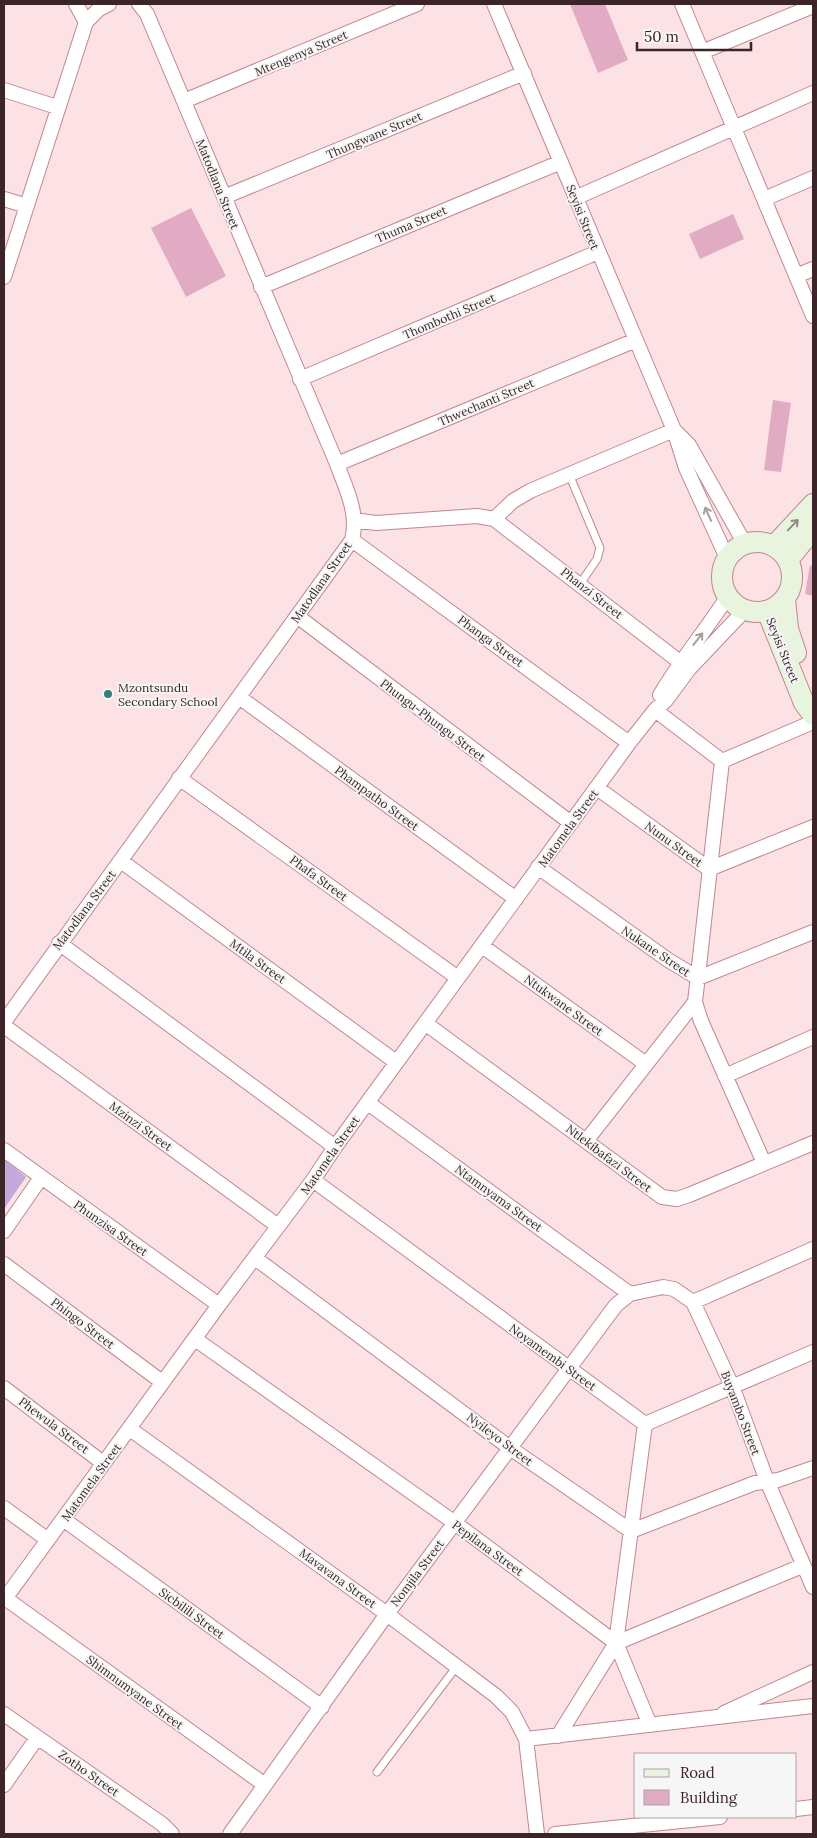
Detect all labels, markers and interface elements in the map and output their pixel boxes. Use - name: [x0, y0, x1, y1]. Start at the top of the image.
- scale bar: [637, 20, 751, 52]
- street label: Mtengenya Street: [252, 27, 350, 79]
- text: 50 m: [644, 27, 679, 46]
- street label: Thungwane Street: [324, 108, 425, 162]
- street label: Matodlana Street: [193, 137, 243, 232]
- street label: Seyisi Street: [563, 182, 603, 252]
- street label: Thuma Street: [373, 202, 449, 246]
- street label: Thombothi Street: [400, 290, 498, 342]
- street label: Thwechanti Street: [436, 375, 537, 429]
- one-way arrow: [702, 507, 712, 522]
- one-way arrow: [787, 518, 799, 531]
- street label: Matodlana Street: [287, 538, 355, 626]
- street label: Phanzi Street: [558, 564, 626, 622]
- street label: Phanga Street: [455, 612, 527, 670]
- street label: Seyisi Street: [763, 615, 803, 685]
- one-way arrow: [692, 633, 703, 646]
- street label: Phungu-Phungu Street: [377, 675, 489, 765]
- place label: Mzontsundu Secondary School: [118, 680, 218, 709]
- marker: Mzontsundu Secondary School: [102, 688, 114, 700]
- street label: Phampatho Street: [332, 762, 422, 834]
- street label: Matomela Street: [535, 786, 602, 870]
- street label: Nunu Street: [642, 818, 706, 870]
- street label: Phafa Street: [287, 852, 351, 904]
- street label: Matodlana Street: [49, 867, 119, 953]
- street label: Nukane Street: [619, 922, 694, 980]
- street label: Mtila Street: [227, 936, 289, 987]
- street label: Ntukwane Street: [522, 971, 607, 1039]
- street label: Mzinzi Street: [106, 1098, 176, 1154]
- street label: Matomela Street: [297, 1112, 363, 1197]
- street label: Ntlekibafazi Street: [563, 1121, 655, 1195]
- street label: Ntamnyama Street: [452, 1161, 546, 1235]
- street label: Phunzisa Street: [71, 1197, 151, 1259]
- street label: Phingo Street: [48, 1294, 118, 1352]
- street label: Noyamembi Street: [507, 1320, 600, 1394]
- street label: Buyambo Street: [718, 1369, 764, 1458]
- street label: Phewula Street: [16, 1394, 92, 1457]
- street label: Nyileyo Street: [464, 1409, 536, 1469]
- street label: Matomela Street: [58, 1440, 125, 1524]
- street label: Pepilana Street: [449, 1517, 527, 1579]
- street label: Nomjila Street: [387, 1536, 447, 1609]
- street label: Mavavana Street: [296, 1545, 380, 1611]
- street label: Sicbilili Street: [156, 1584, 228, 1642]
- street label: Shimnumyane Street: [83, 1652, 187, 1733]
- street label: Zotho Street: [56, 1747, 122, 1800]
- legend: [634, 1753, 797, 1818]
- text: Road: [680, 1763, 715, 1782]
- text: Building: [680, 1788, 738, 1807]

